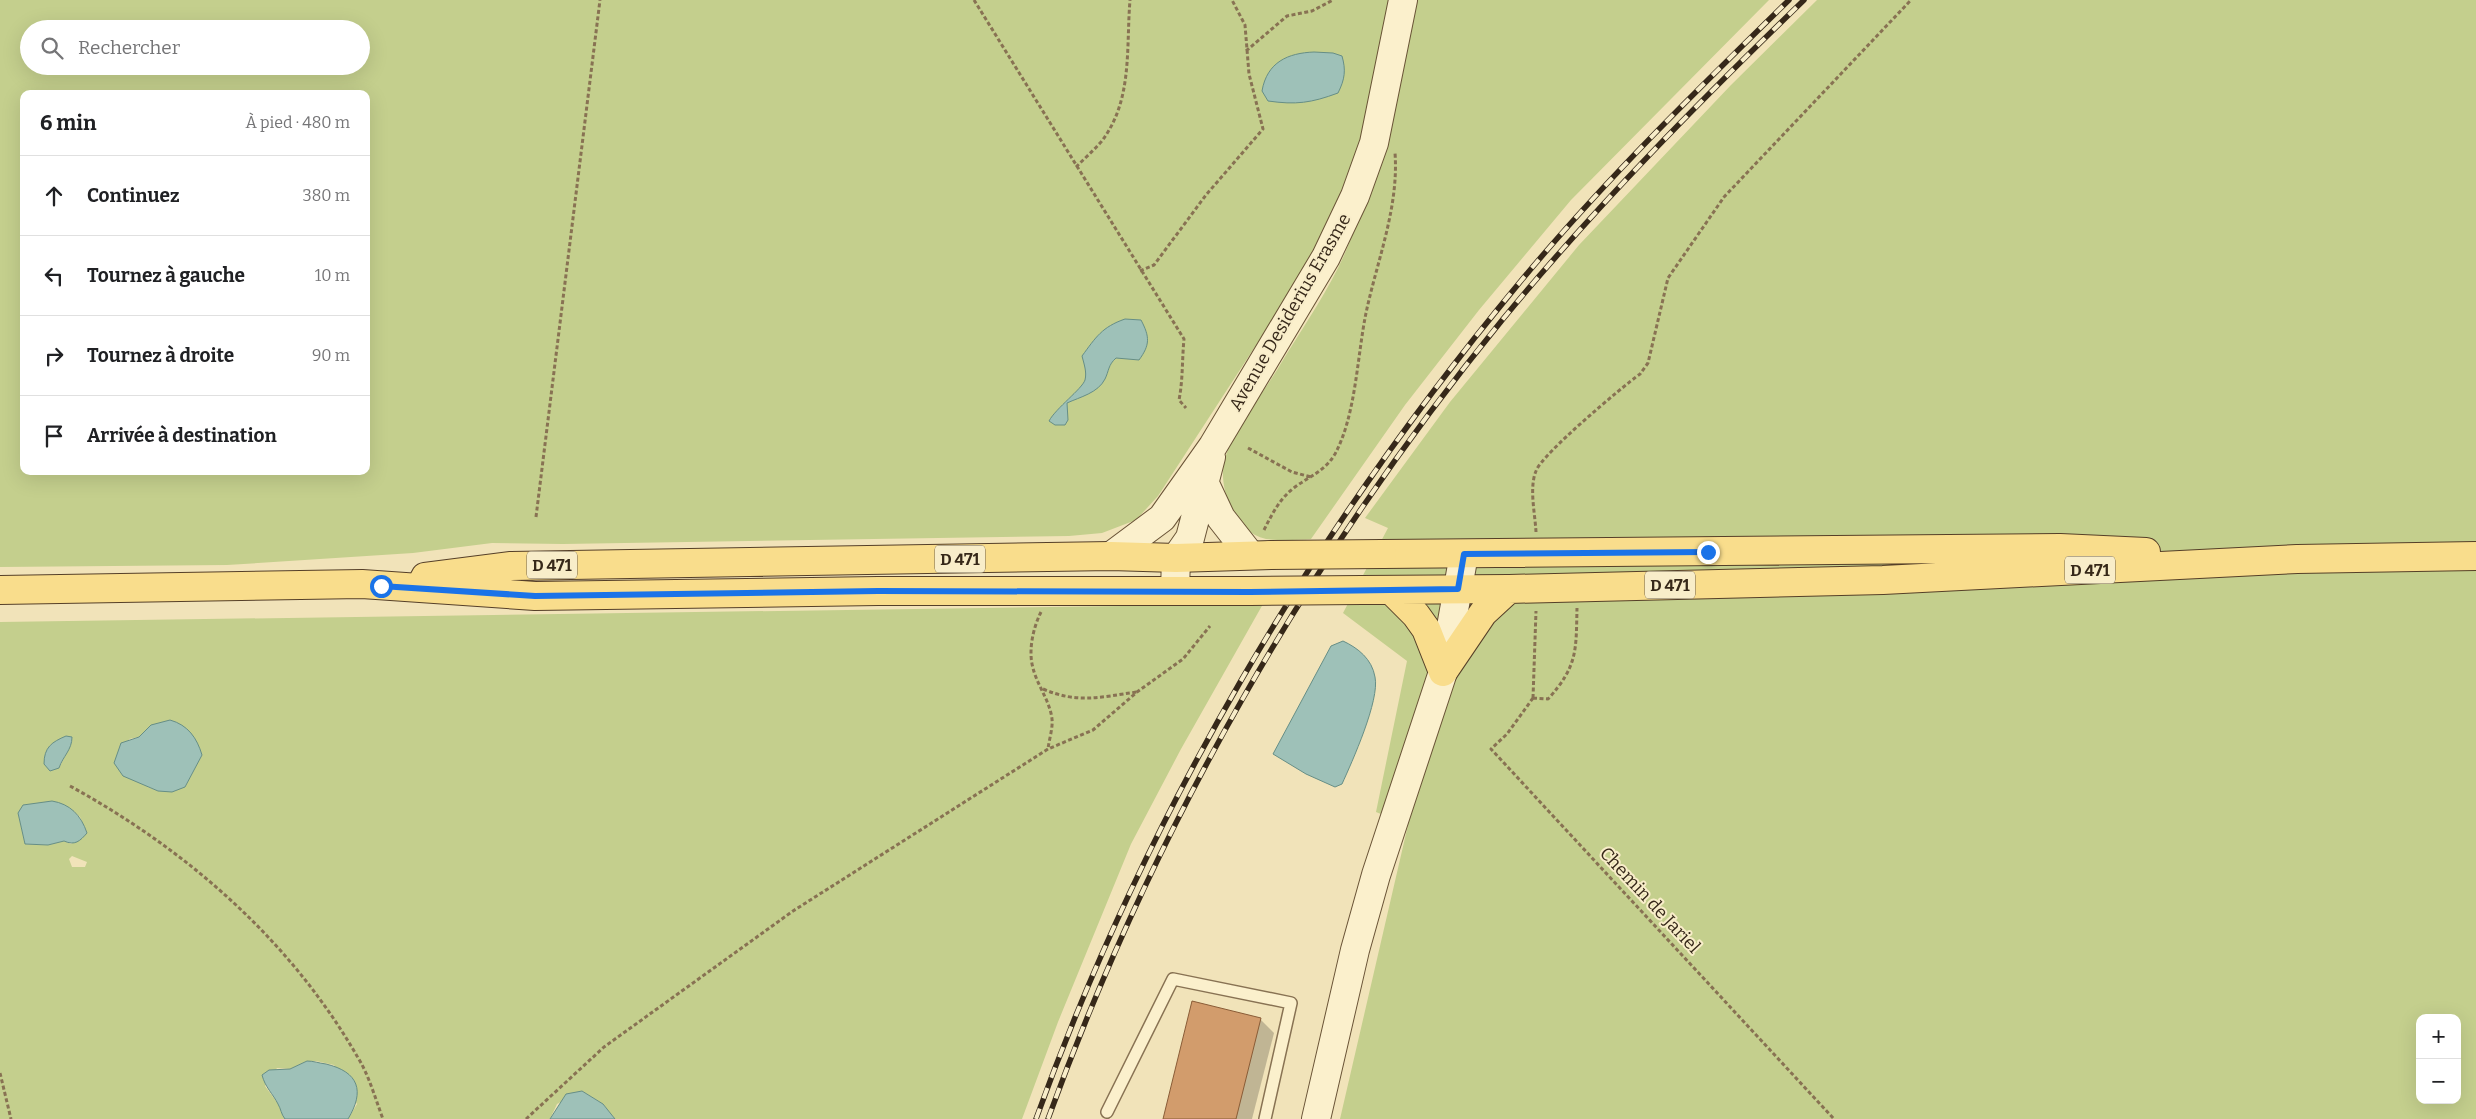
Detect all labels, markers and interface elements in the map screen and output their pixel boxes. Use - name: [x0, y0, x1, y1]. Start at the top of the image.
- search box: [20, 20, 370, 75]
- icon: search: [38, 34, 66, 62]
- text: Rechercher: [78, 36, 180, 59]
- text: 6 min: [40, 110, 96, 136]
- text: À pied · 480 m: [245, 113, 350, 132]
- icon: ahead: [40, 182, 68, 210]
- text: Continuez: [87, 184, 180, 207]
- text: 380 m: [303, 186, 350, 205]
- street label: Avenue Desiderius Erasme: [1224, 209, 1356, 415]
- icon: left: [40, 262, 68, 290]
- text: Tournez à gauche: [87, 264, 245, 287]
- text: 10 m: [315, 266, 350, 285]
- icon: right: [40, 342, 68, 370]
- text: Tournez à droite: [87, 344, 234, 367]
- text: 90 m: [312, 346, 350, 365]
- icon: arrive: [40, 422, 68, 450]
- text: Arrivée à destination: [87, 424, 277, 447]
- route end: [1697, 541, 1720, 564]
- road number: D 471: [935, 546, 985, 572]
- road number: D 471: [527, 552, 577, 578]
- road number: D 471: [2065, 556, 2115, 584]
- road number: D 471: [1645, 572, 1695, 598]
- route start: [370, 575, 393, 598]
- street label: Chemin de Jariel: [1595, 842, 1705, 958]
- map controls: [2416, 1014, 2461, 1104]
- button: +: [2416, 1014, 2461, 1059]
- button: −: [2416, 1059, 2461, 1104]

